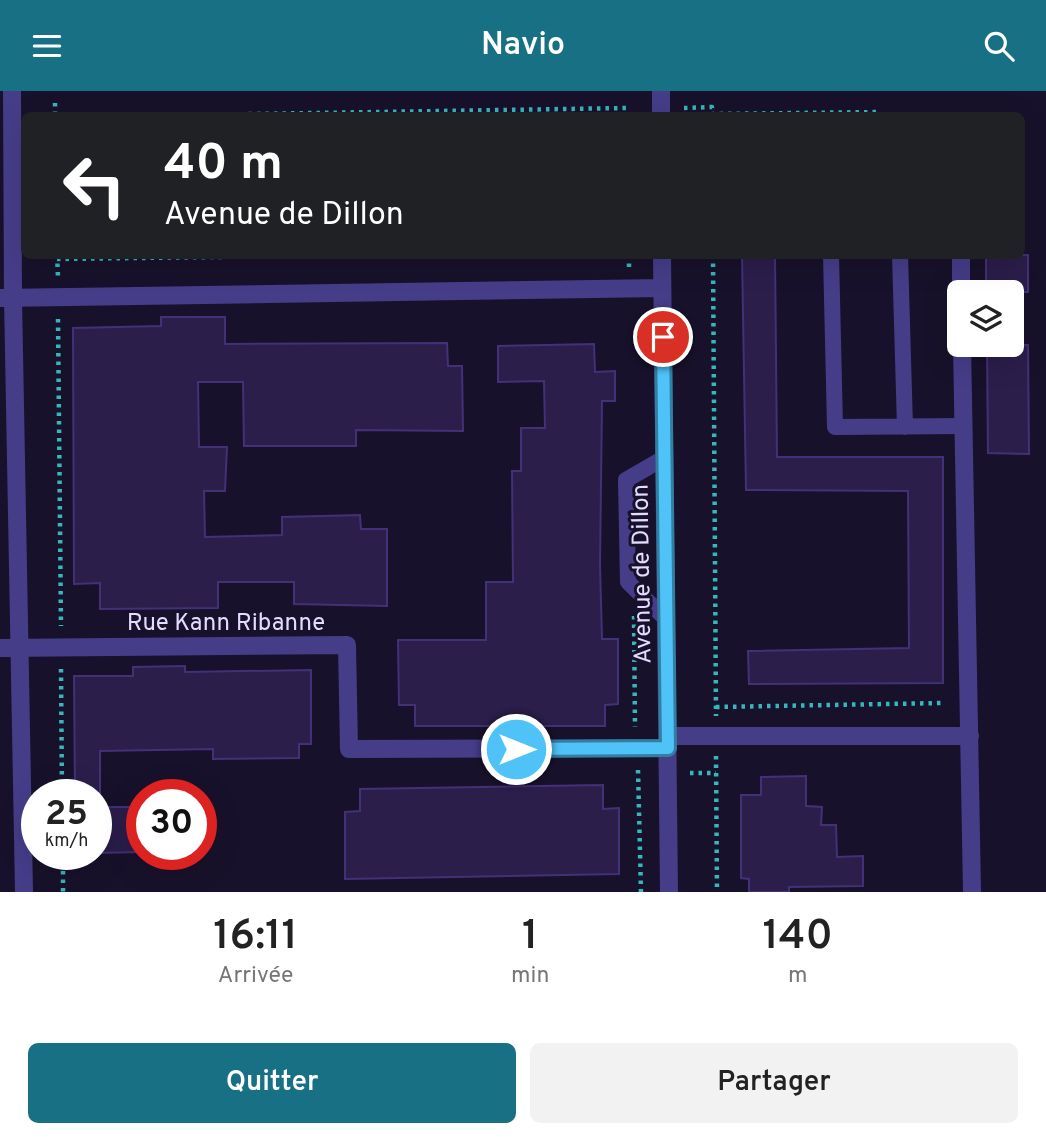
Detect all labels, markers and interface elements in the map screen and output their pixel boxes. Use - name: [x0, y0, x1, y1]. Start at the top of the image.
- text: Navio: [481, 26, 565, 66]
- icon: menu: [28, 27, 66, 65]
- icon: search: [980, 27, 1018, 65]
- text: 40 m: [164, 135, 283, 197]
- icon: left: [49, 140, 140, 231]
- text: Avenue de Dillon: [164, 196, 404, 236]
- map controls: [947, 280, 1024, 357]
- button: layers: [947, 280, 1024, 357]
- pin: [633, 307, 693, 367]
- icon: arrive: [644, 318, 682, 356]
- street label: Avenue de Dillon: [626, 484, 660, 664]
- street label: Rue Kann Ribanne: [127, 609, 325, 639]
- position arrow: [479, 712, 553, 786]
- speed limit sign: 30: [126, 779, 217, 870]
- text: 25: [45, 793, 88, 837]
- text: km/h: [45, 830, 88, 853]
- text: 16:11: [213, 911, 298, 964]
- text: 1: [522, 911, 538, 964]
- text: 140: [763, 911, 833, 964]
- text: Arrivée: [218, 962, 293, 991]
- text: min: [511, 962, 549, 991]
- text: m: [788, 962, 807, 991]
- button: Quitter: [28, 1043, 516, 1123]
- button: Partager: [530, 1043, 1018, 1123]

